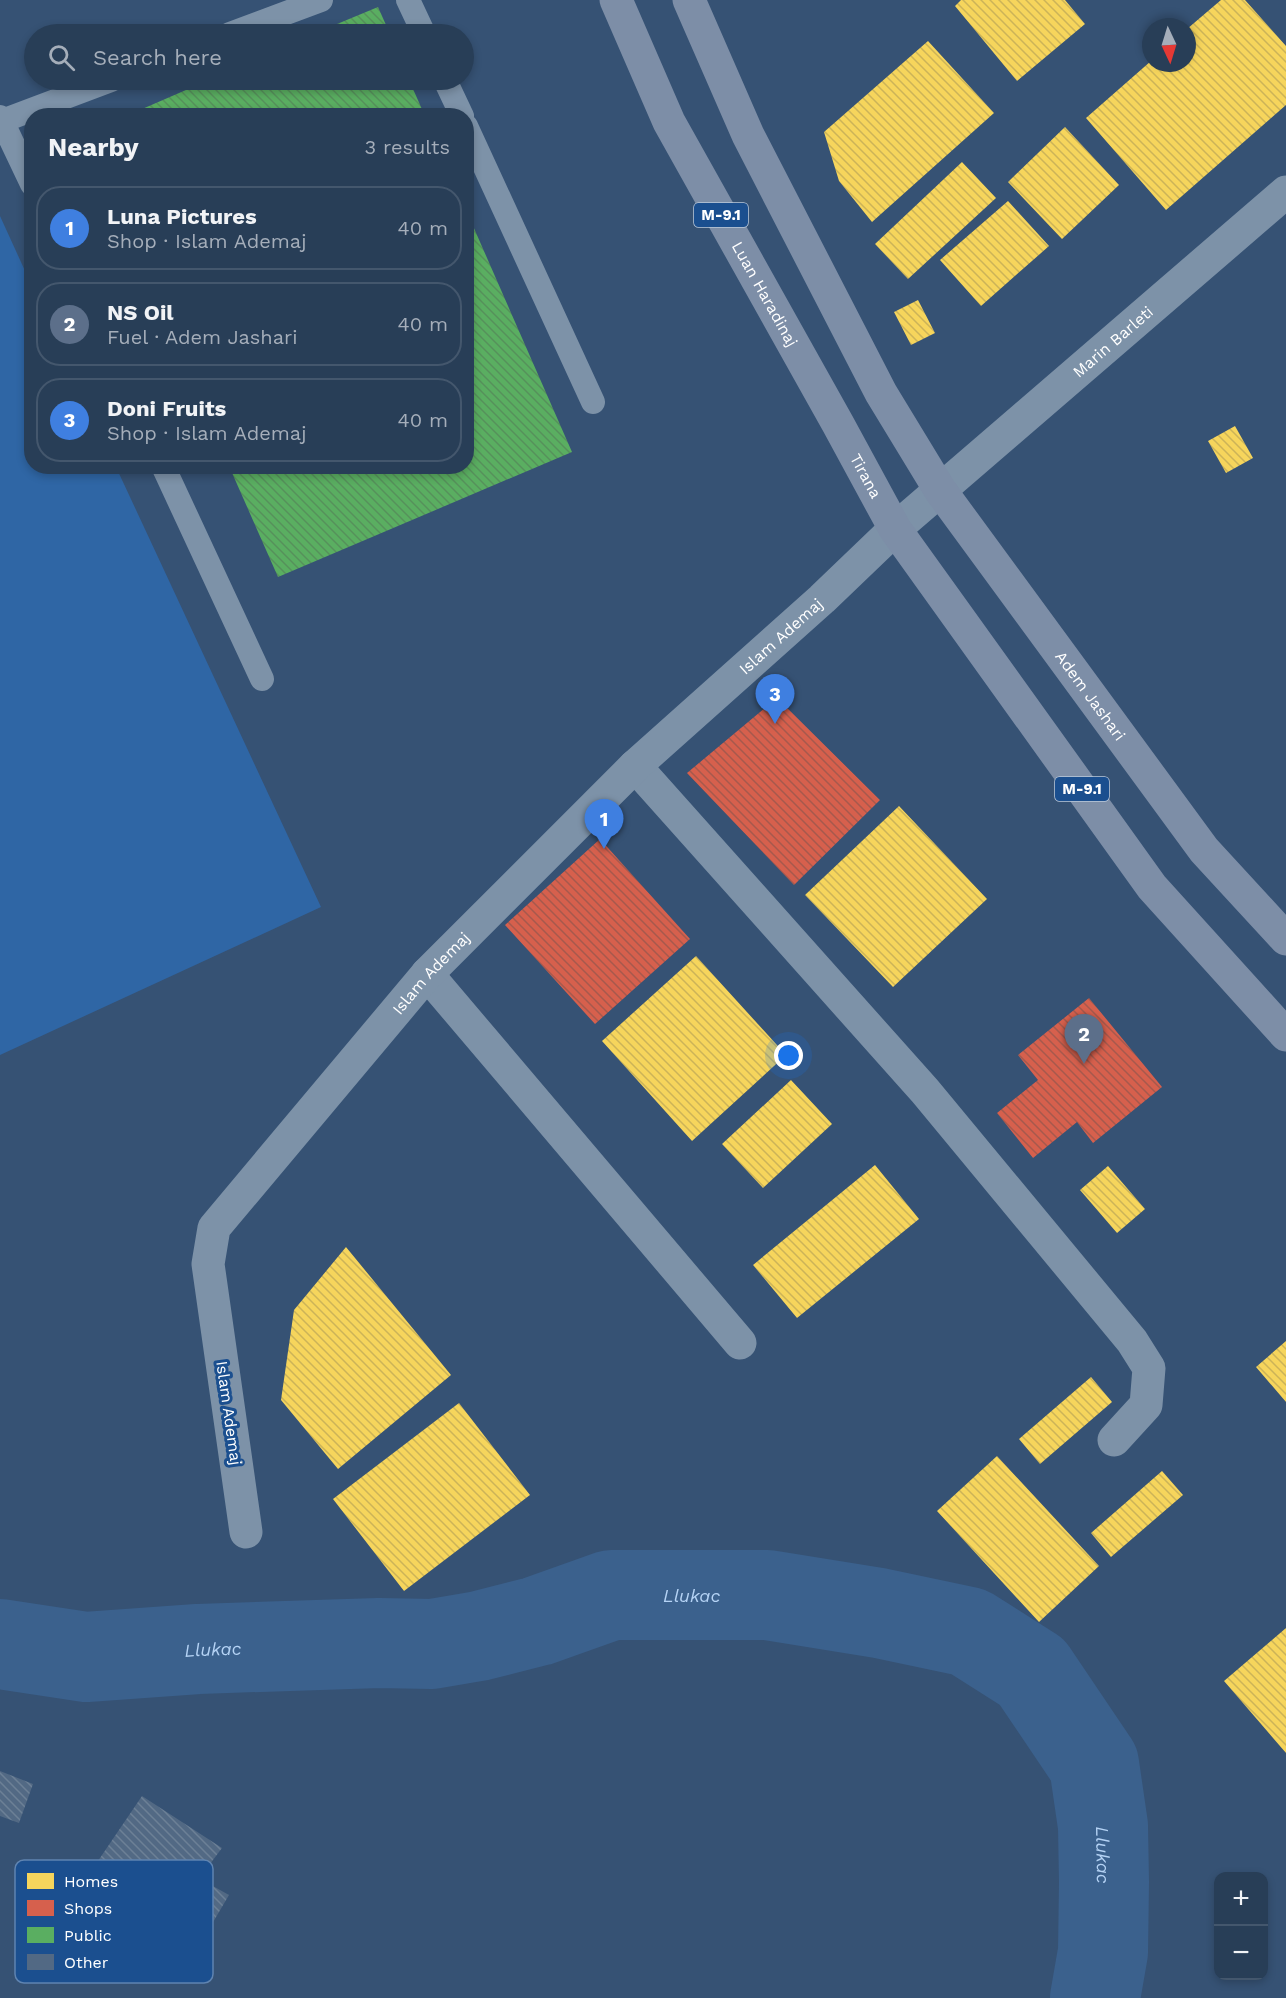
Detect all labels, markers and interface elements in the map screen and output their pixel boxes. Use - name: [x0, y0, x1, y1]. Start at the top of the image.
- north arrow: [1142, 18, 1196, 72]
- search box: [24, 24, 474, 90]
- icon: search: [45, 41, 78, 74]
- text: Search here: [93, 45, 222, 70]
- text: Nearby: [48, 132, 139, 162]
- text: 3 results: [365, 135, 450, 159]
- road number: M-9.1: [694, 203, 748, 227]
- text: Luna Pictures: [107, 204, 257, 229]
- text: 1: [65, 216, 74, 240]
- text: 40 m: [397, 216, 448, 240]
- text: Shop · Islam Ademaj: [107, 229, 307, 253]
- street label: Luan Haradinaj: [728, 238, 802, 350]
- text: NS Oil: [107, 300, 174, 325]
- street label: Marin Barleti: [1069, 302, 1157, 381]
- text: 2: [64, 312, 75, 336]
- text: 40 m: [397, 312, 448, 336]
- text: Fuel · Adem Jashari: [107, 325, 298, 349]
- text: Doni Fruits: [107, 396, 226, 421]
- text: 3: [64, 408, 75, 432]
- text: 40 m: [397, 408, 448, 432]
- text: Shop · Islam Ademaj: [107, 421, 307, 445]
- street label: Tirana: [846, 450, 886, 501]
- street label: Islam Ademaj: [735, 594, 826, 678]
- street label: Adem Jashari: [1052, 647, 1130, 744]
- pin: 3: [756, 674, 794, 724]
- road number: M-9.1: [1055, 777, 1109, 801]
- pin: 1: [584, 800, 624, 849]
- street label: Islam Ademaj: [388, 928, 473, 1018]
- pin: 2: [1064, 1014, 1104, 1064]
- your location: [774, 1041, 803, 1070]
- street label: Islam Ademaj: [212, 1360, 246, 1466]
- water label: Llukac: [663, 1585, 720, 1606]
- water label: Llukac: [184, 1637, 242, 1660]
- water label: Llukac: [1093, 1826, 1115, 1884]
- legend: [15, 1860, 213, 1983]
- text: Homes: [64, 1872, 118, 1891]
- map controls: [1214, 1872, 1268, 1980]
- button: +: [1214, 1872, 1268, 1926]
- text: Shops: [64, 1899, 112, 1918]
- text: Public: [64, 1926, 112, 1945]
- button: −: [1214, 1926, 1268, 1980]
- text: Other: [64, 1953, 109, 1972]

